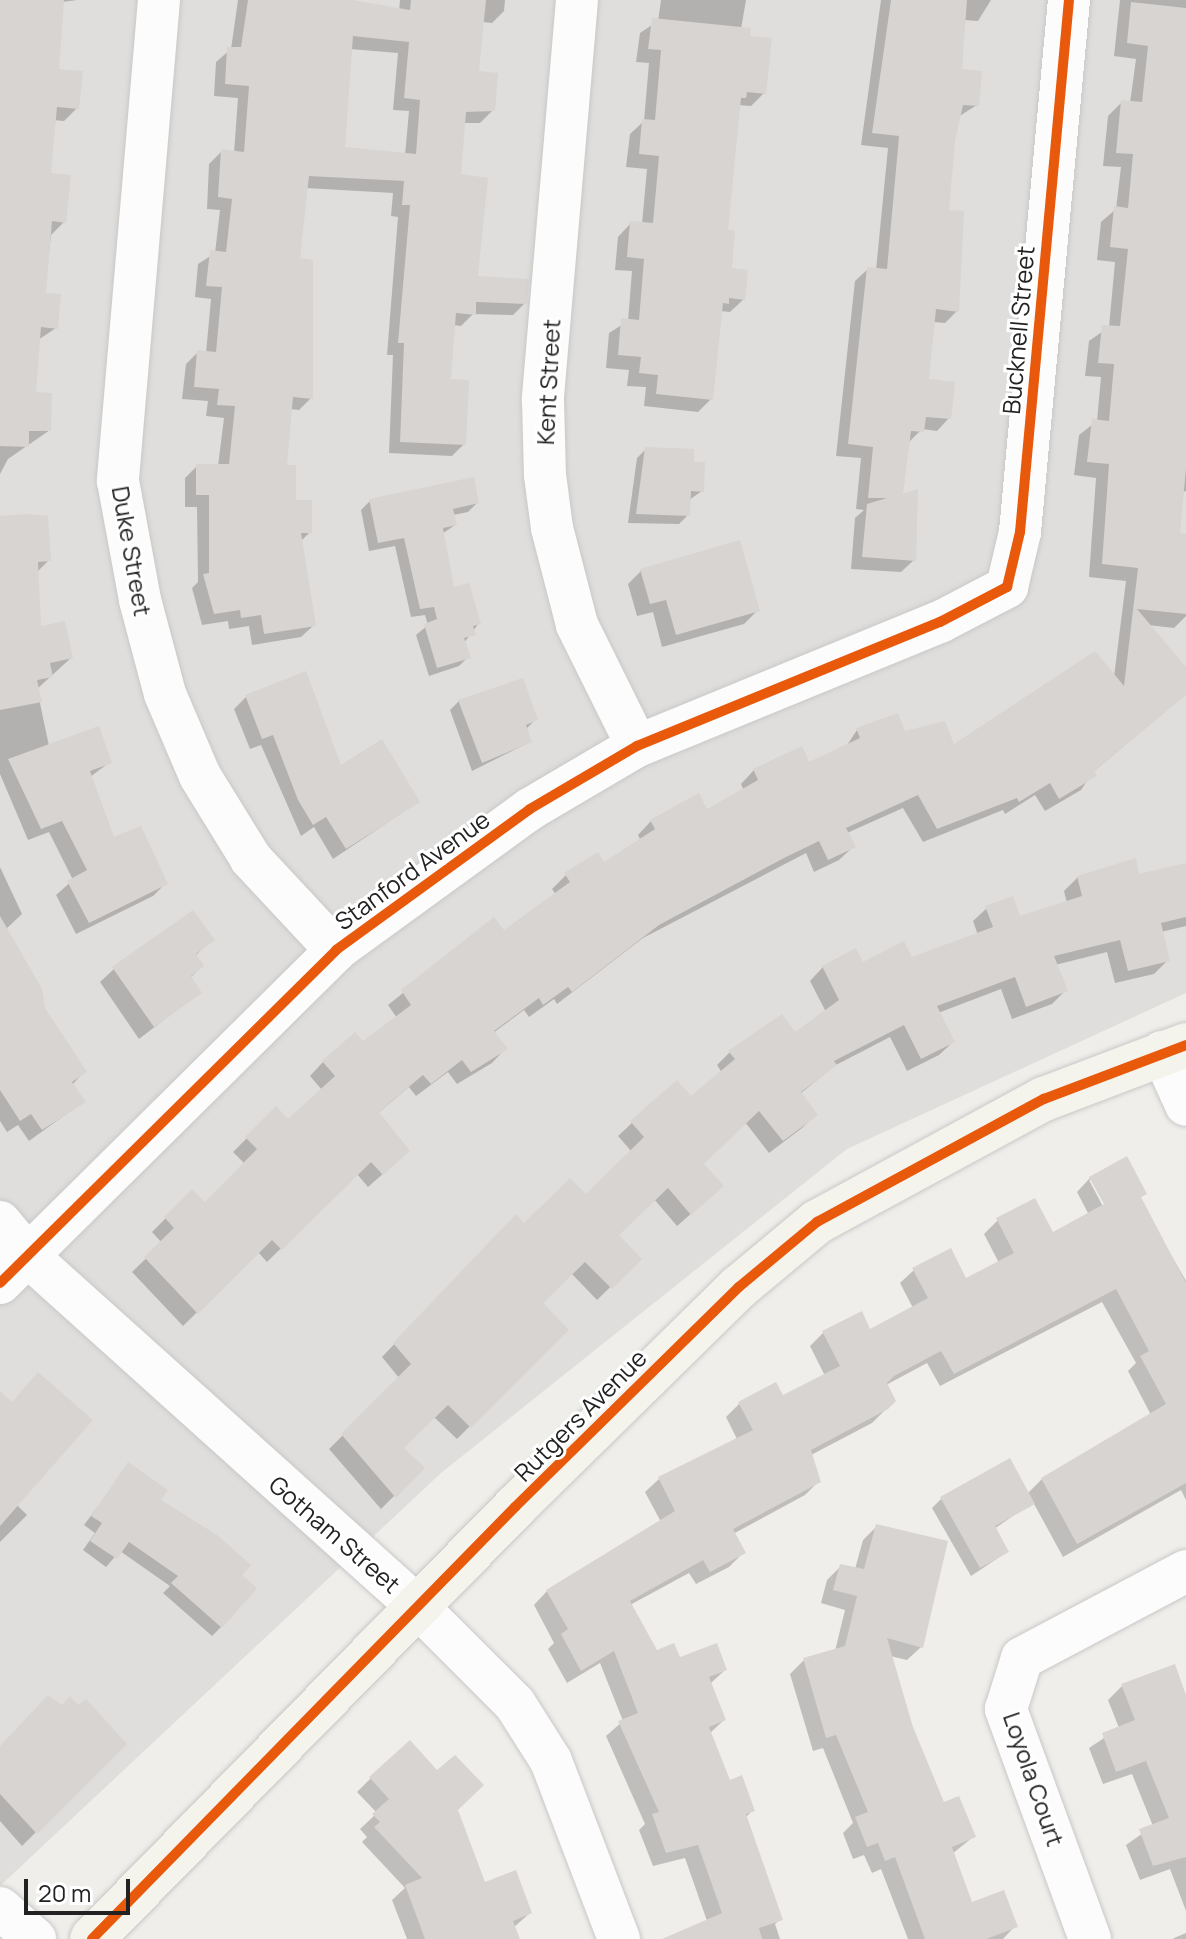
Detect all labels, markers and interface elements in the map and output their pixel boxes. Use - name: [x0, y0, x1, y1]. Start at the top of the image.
- street label: Bucknell Street: [996, 245, 1040, 415]
- street label: Kent Street: [530, 318, 566, 446]
- street label: Duke Street: [106, 484, 158, 618]
- street label: Stanford Avenue: [329, 804, 495, 936]
- street label: Rutgers Avenue: [508, 1343, 652, 1487]
- street label: Gotham Street: [264, 1469, 406, 1599]
- street label: Loyola Court: [998, 1708, 1070, 1850]
- scale bar: [28, 1863, 134, 1913]
- text: 20 m: [38, 1876, 91, 1909]

